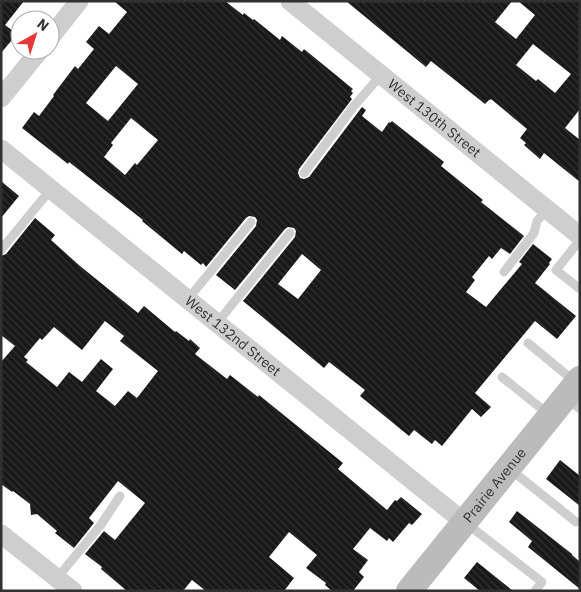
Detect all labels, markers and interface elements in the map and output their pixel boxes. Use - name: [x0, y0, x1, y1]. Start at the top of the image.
- north arrow: [10, 10, 60, 60]
- text: N: [34, 15, 53, 35]
- street label: West 130th Street: [384, 75, 485, 161]
- street label: West 132nd Street: [181, 292, 285, 380]
- street label: Prairie Avenue: [459, 444, 530, 526]

